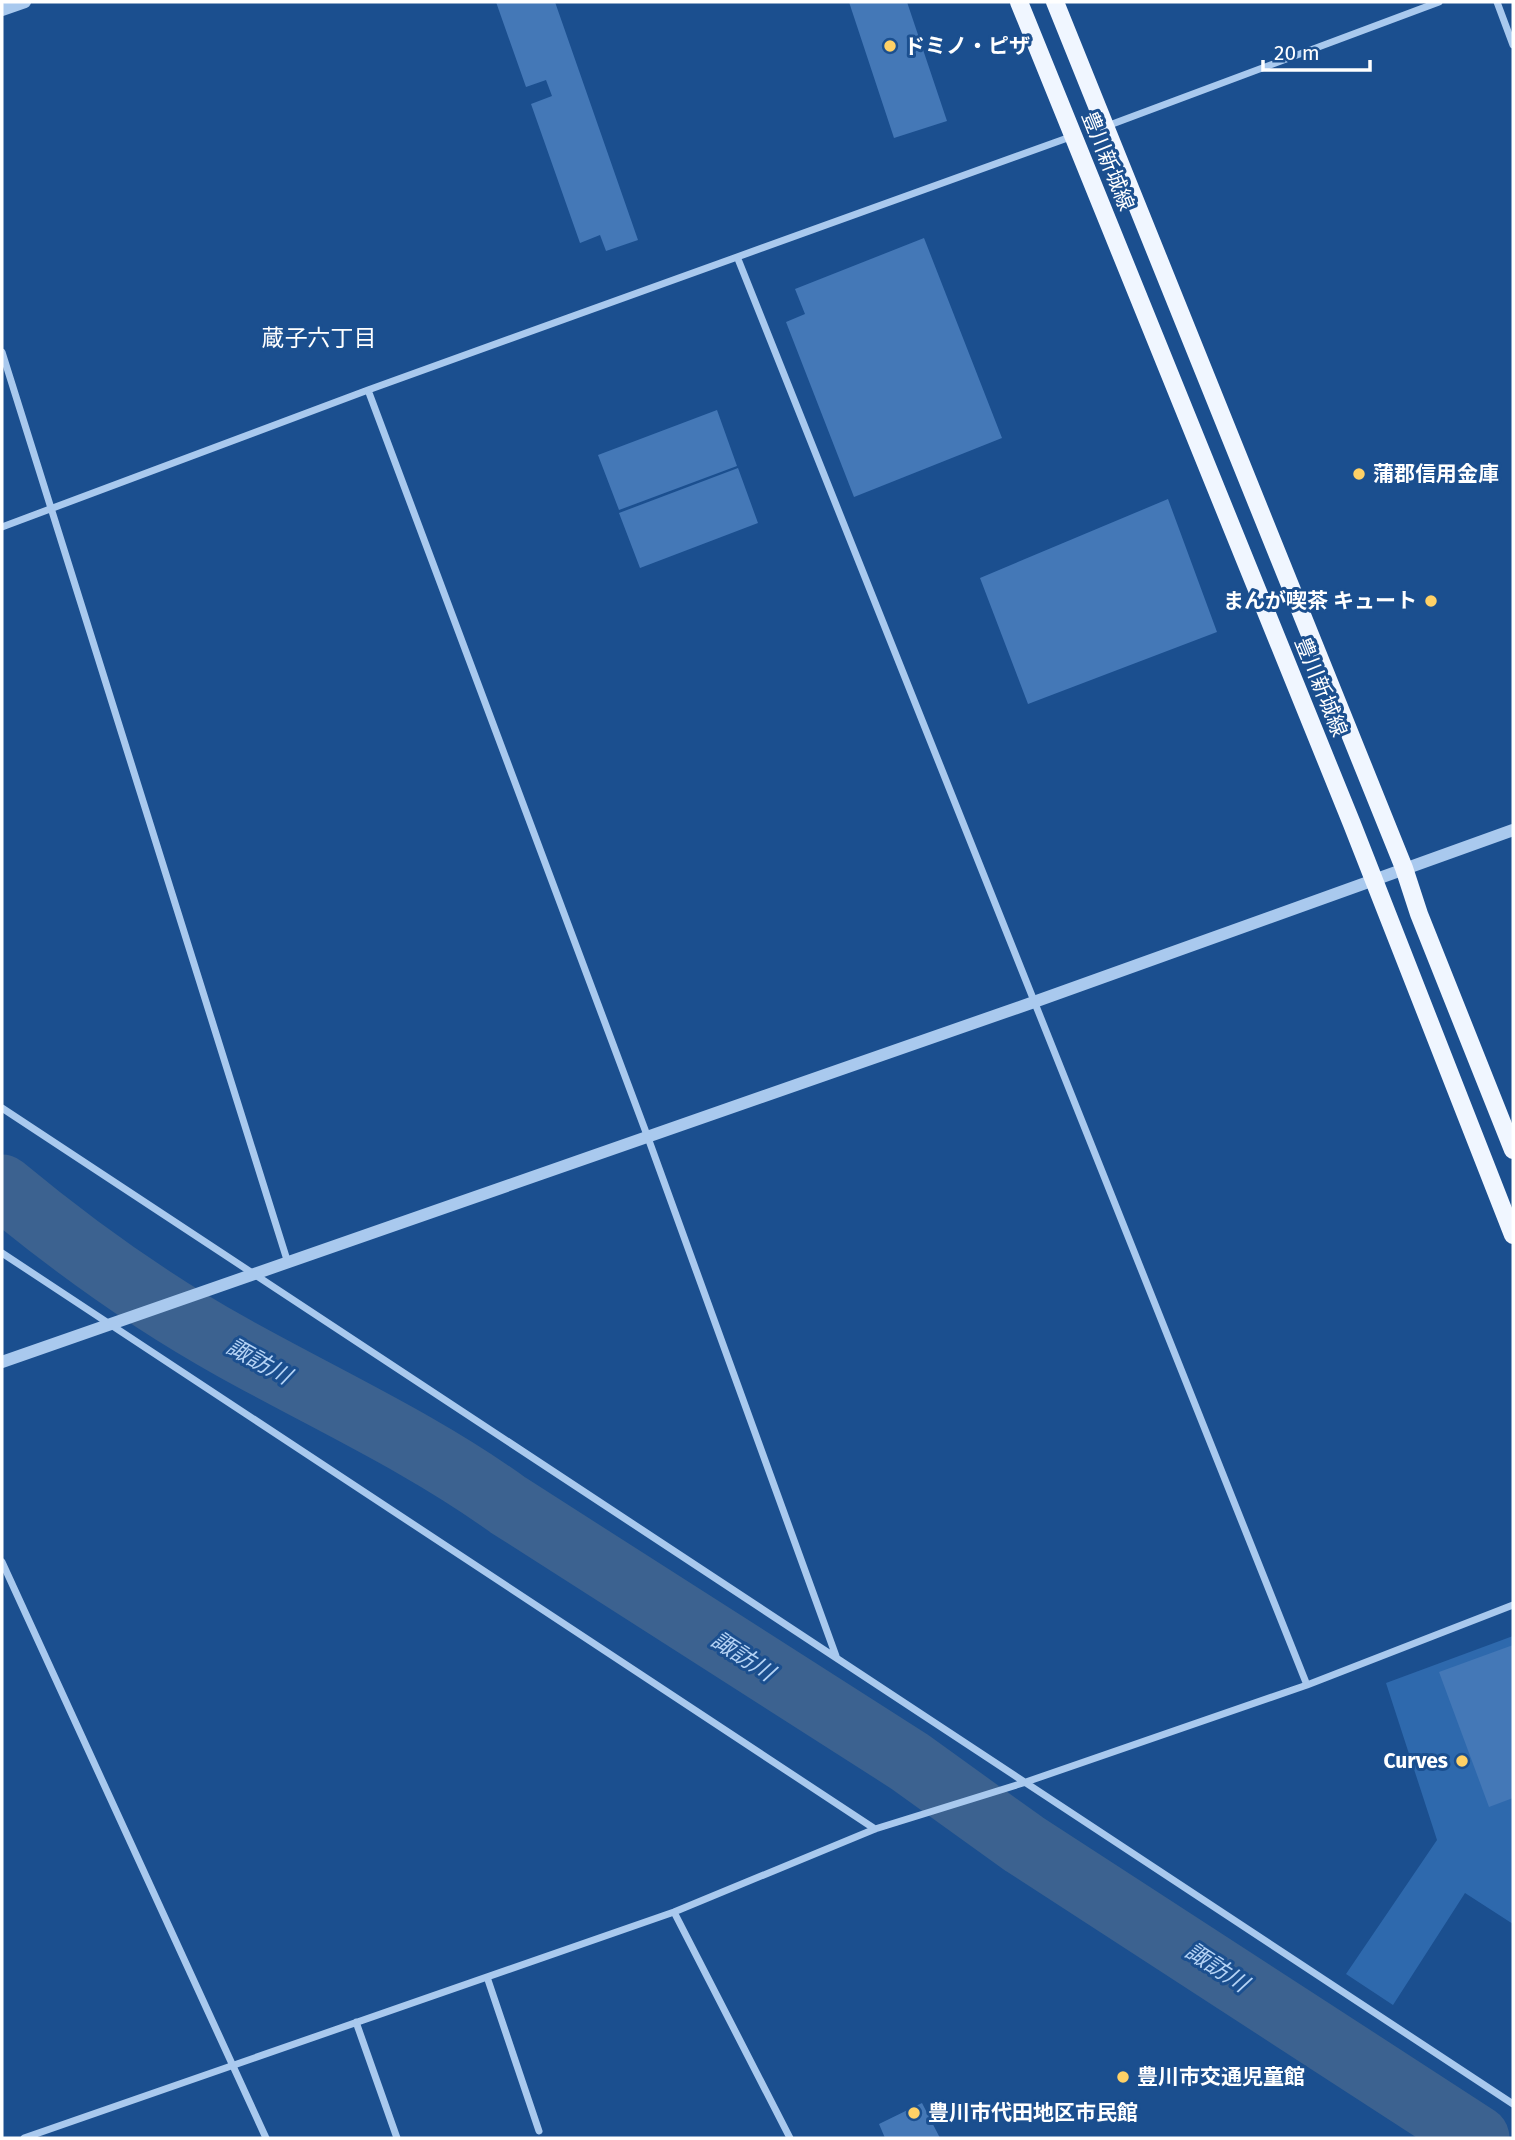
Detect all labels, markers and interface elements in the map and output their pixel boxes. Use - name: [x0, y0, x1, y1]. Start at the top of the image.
- scale bar: [1263, 28, 1370, 72]
- place label: ドミノ・ピザ: [904, 33, 1030, 59]
- marker: ドミノ・ピザ: [882, 38, 898, 54]
- text: 20 m: [1274, 40, 1320, 66]
- street label: 豊川新城線: [1076, 107, 1140, 215]
- district label: 蔵子六丁目: [262, 324, 377, 352]
- place label: 蒲郡信用金庫: [1373, 461, 1499, 487]
- marker: 蒲郡信用金庫: [1351, 466, 1367, 482]
- place label: まんが喫茶 キュート: [1223, 588, 1417, 614]
- marker: まんが喫茶 キュート: [1423, 593, 1439, 609]
- street label: 豊川新城線: [1289, 633, 1353, 741]
- water label: 諏訪川: [222, 1332, 299, 1391]
- water label: 諏訪川: [706, 1625, 782, 1688]
- place label: Curves: [1383, 1748, 1448, 1774]
- marker: Curves: [1454, 1753, 1470, 1769]
- water label: 諏訪川: [1180, 1936, 1256, 1999]
- place label: 豊川市交通児童館: [1137, 2064, 1305, 2090]
- marker: 豊川市交通児童館: [1115, 2069, 1131, 2085]
- place label: 豊川市代田地区市民館: [928, 2100, 1138, 2126]
- marker: 豊川市代田地区市民館: [906, 2105, 922, 2121]

